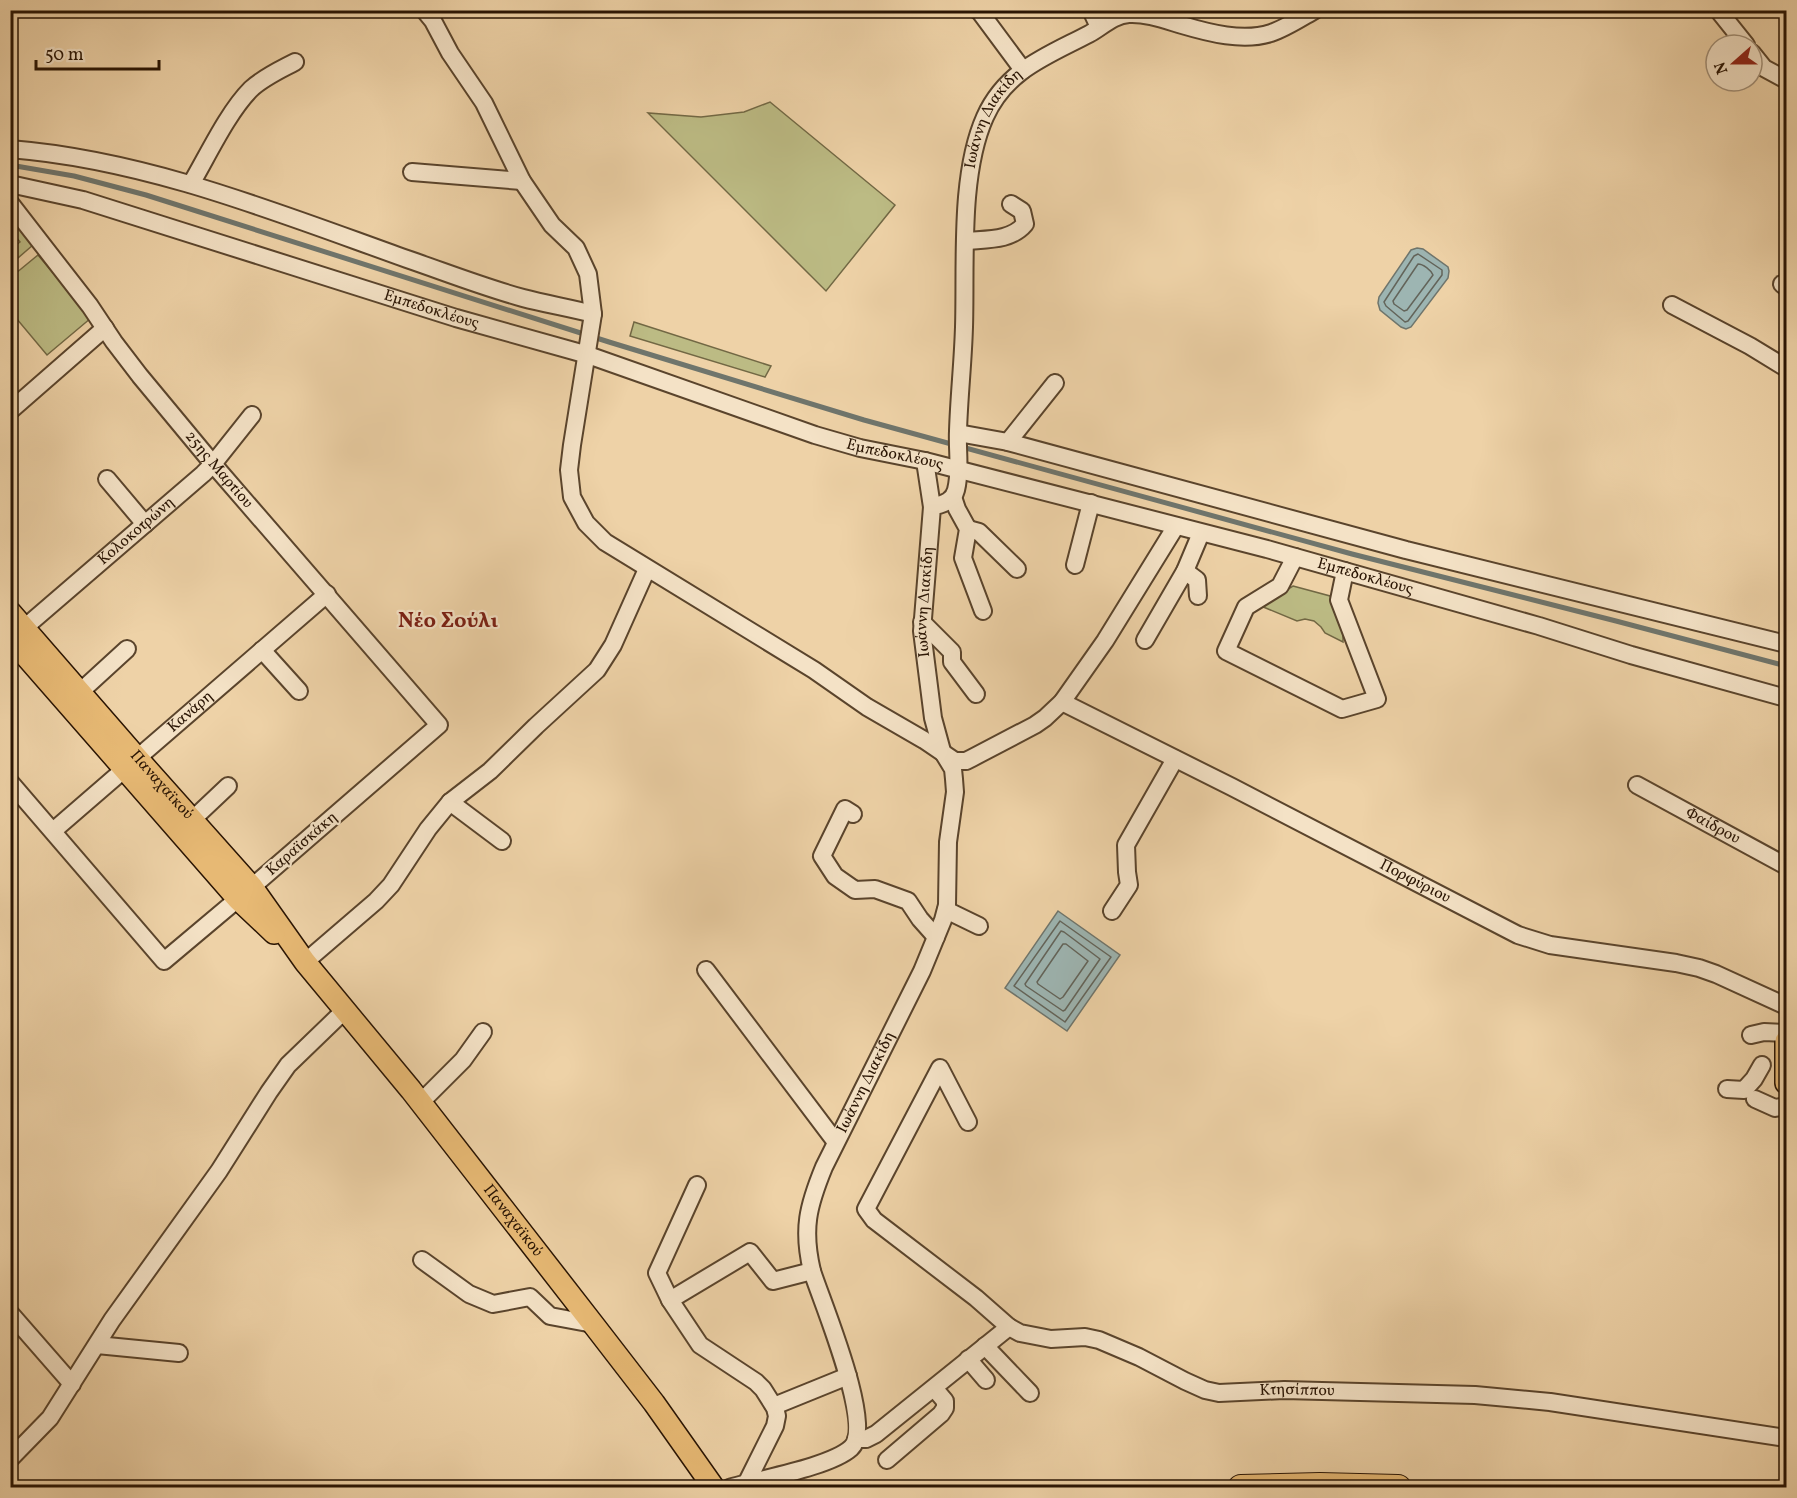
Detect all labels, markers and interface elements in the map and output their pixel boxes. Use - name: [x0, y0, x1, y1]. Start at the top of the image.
- scale bar: [36, 33, 159, 71]
- north arrow: [1704, 33, 1764, 93]
- text: 50 m: [45, 43, 84, 68]
- text: N: [1709, 58, 1734, 77]
- street label: Ιωάννη Διακίδη: [960, 64, 1027, 170]
- street label: Εμπεδοκλέους: [381, 285, 482, 335]
- street label: 25ης Μαρτίου: [179, 427, 258, 514]
- street label: Εμπεδοκλέους: [843, 434, 946, 476]
- street label: Κολοκοτρώνη: [93, 492, 180, 571]
- street label: Ιωάννη Διακίδη: [911, 546, 940, 659]
- street label: Εμπεδοκλέους: [1315, 553, 1416, 601]
- district label: Νέο Σούλι: [398, 606, 498, 637]
- street label: Κανάρη: [163, 686, 218, 738]
- street label: Παναχαϊκού: [124, 746, 198, 825]
- street label: Φαίδρου: [1681, 802, 1744, 850]
- street label: Καραϊσκάκη: [262, 807, 342, 881]
- street label: Πορφύριου: [1376, 854, 1454, 909]
- street label: Ιωάννη Διακίδη: [832, 1028, 901, 1137]
- street label: Παναχαϊκού: [478, 1180, 548, 1262]
- street label: Κτησίππου: [1259, 1379, 1335, 1402]

